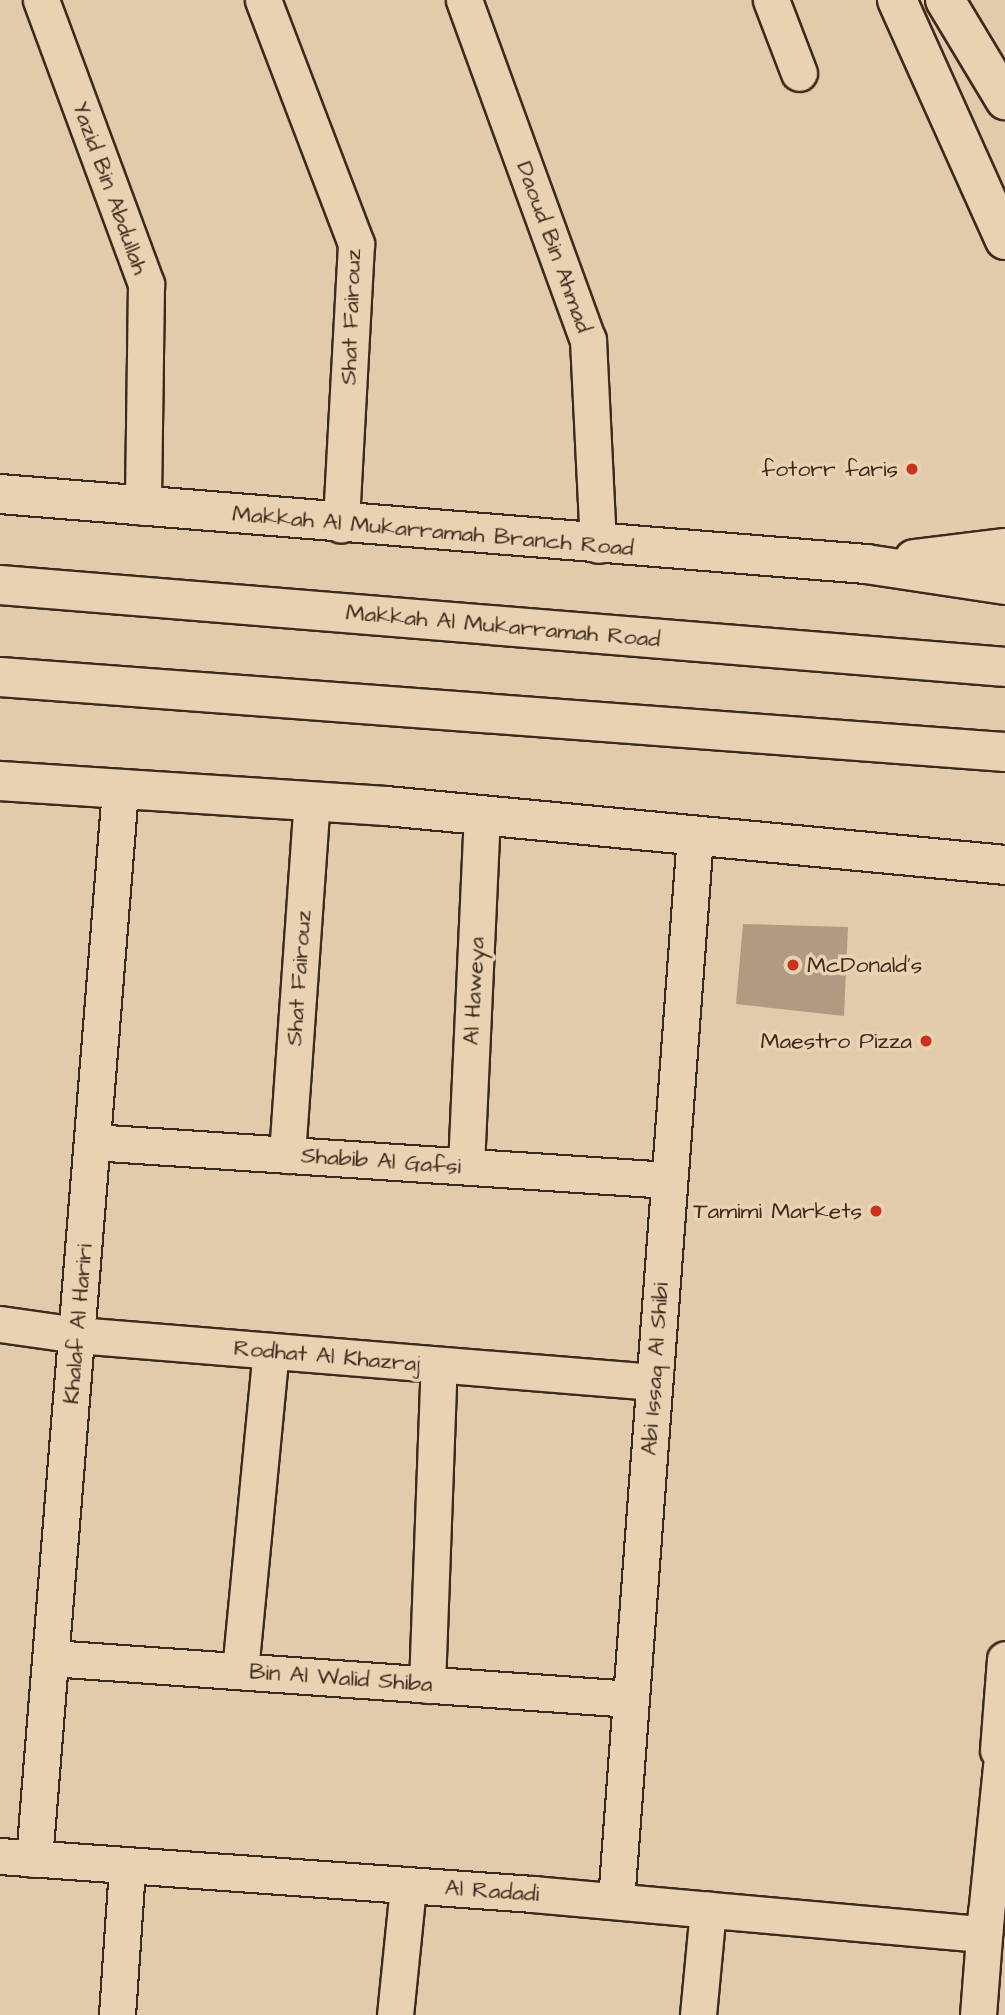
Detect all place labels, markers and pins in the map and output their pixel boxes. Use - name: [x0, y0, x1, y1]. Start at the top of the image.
- place label: fotorr faris: [762, 455, 898, 483]
- marker: fotorr faris: [904, 461, 920, 477]
- place label: McDonald's: [807, 951, 922, 979]
- marker: McDonald's: [785, 957, 801, 973]
- place label: Maestro Pizza: [761, 1027, 912, 1055]
- marker: Maestro Pizza: [918, 1033, 934, 1049]
- place label: Tamimi Markets: [693, 1197, 862, 1225]
- marker: Tamimi Markets: [868, 1203, 884, 1219]

